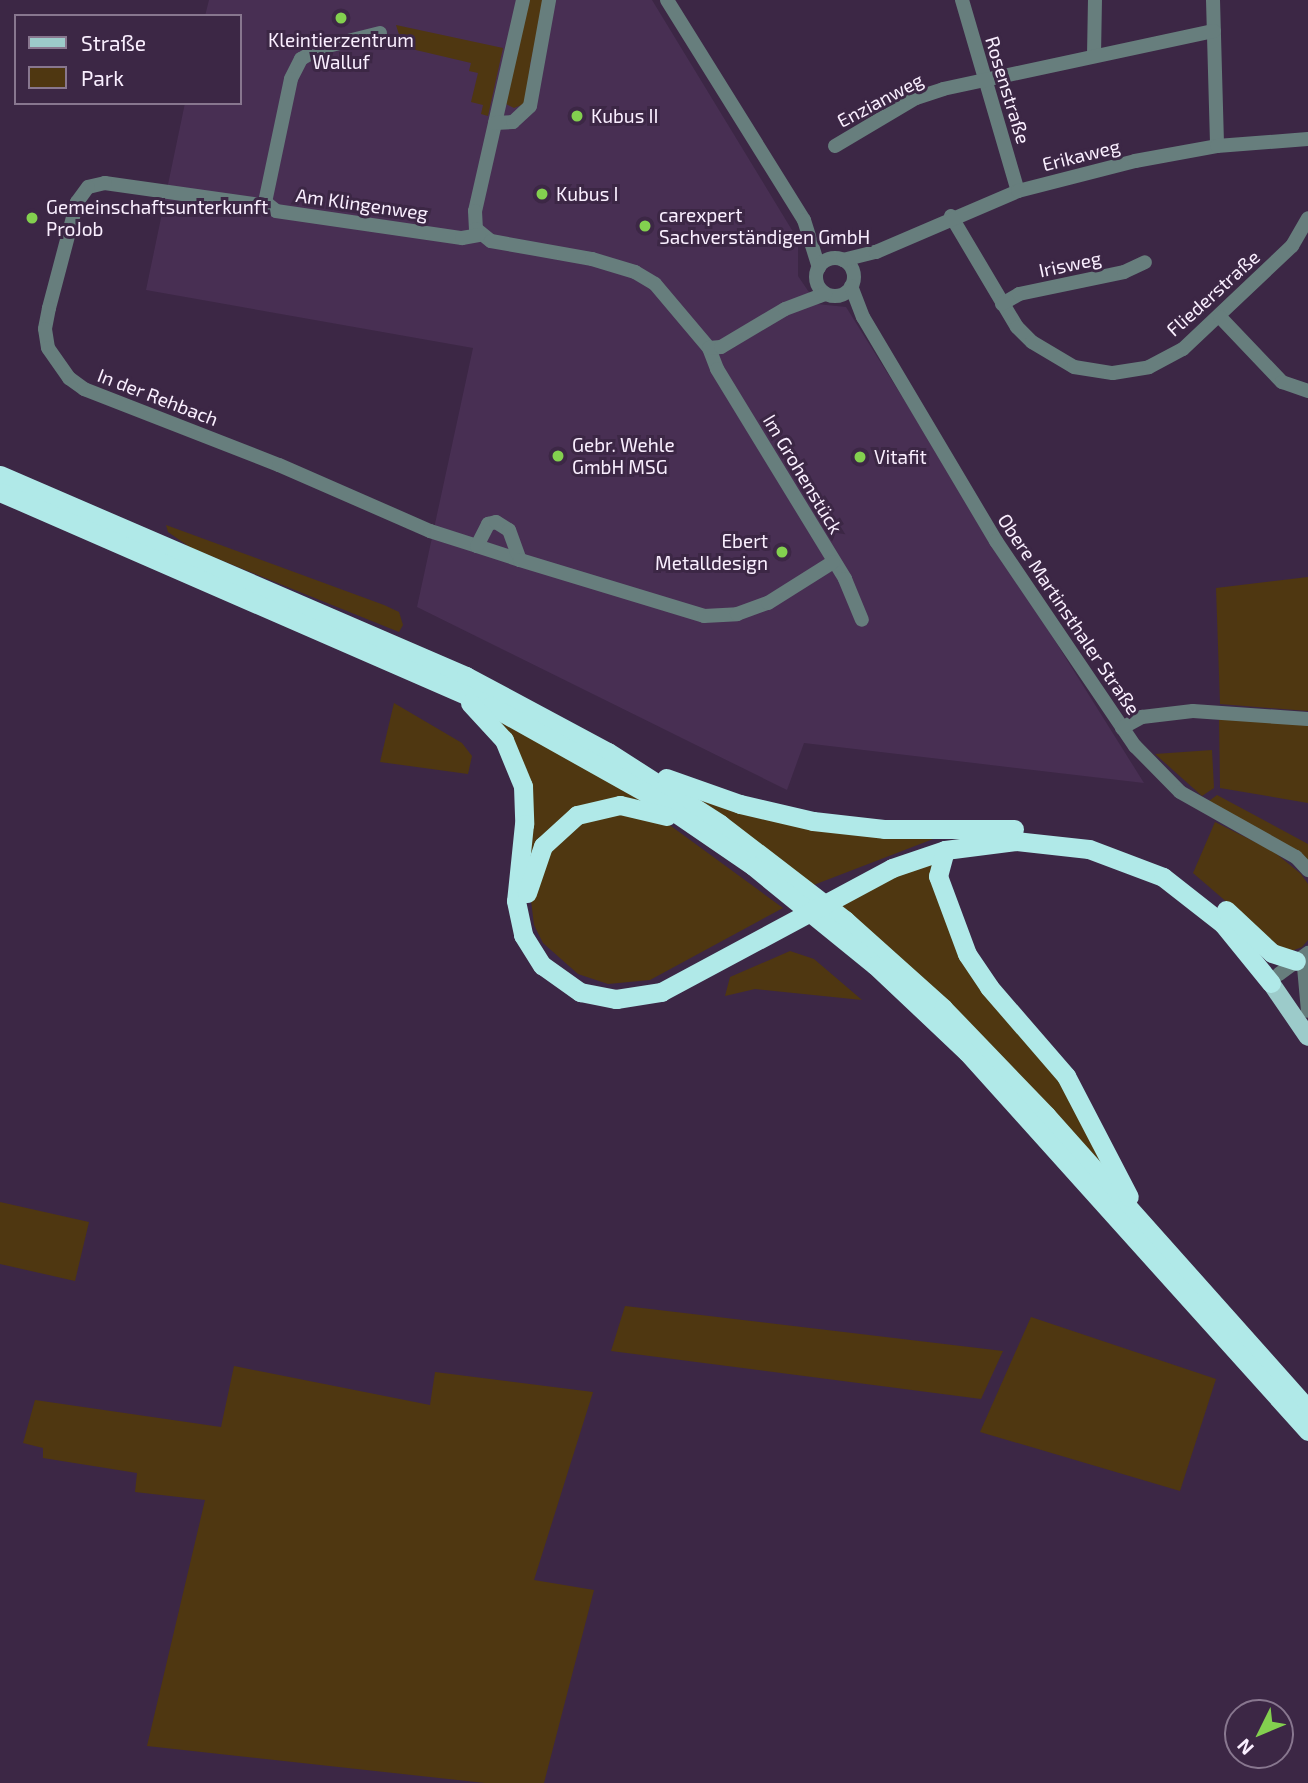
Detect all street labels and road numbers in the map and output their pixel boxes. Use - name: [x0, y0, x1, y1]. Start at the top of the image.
- street label: Rosenstraße: [981, 33, 1035, 147]
- street label: Enzianweg: [833, 68, 927, 132]
- street label: Erikaweg: [1040, 134, 1122, 176]
- street label: Am Klingenweg: [294, 183, 430, 225]
- street label: Fliederstraße: [1162, 245, 1264, 341]
- street label: Irisweg: [1037, 246, 1103, 282]
- street label: In der Rehbach: [94, 363, 222, 431]
- street label: Im Grohenstück: [758, 410, 848, 538]
- street label: Obere Martinsthaler Straße: [993, 509, 1145, 719]

